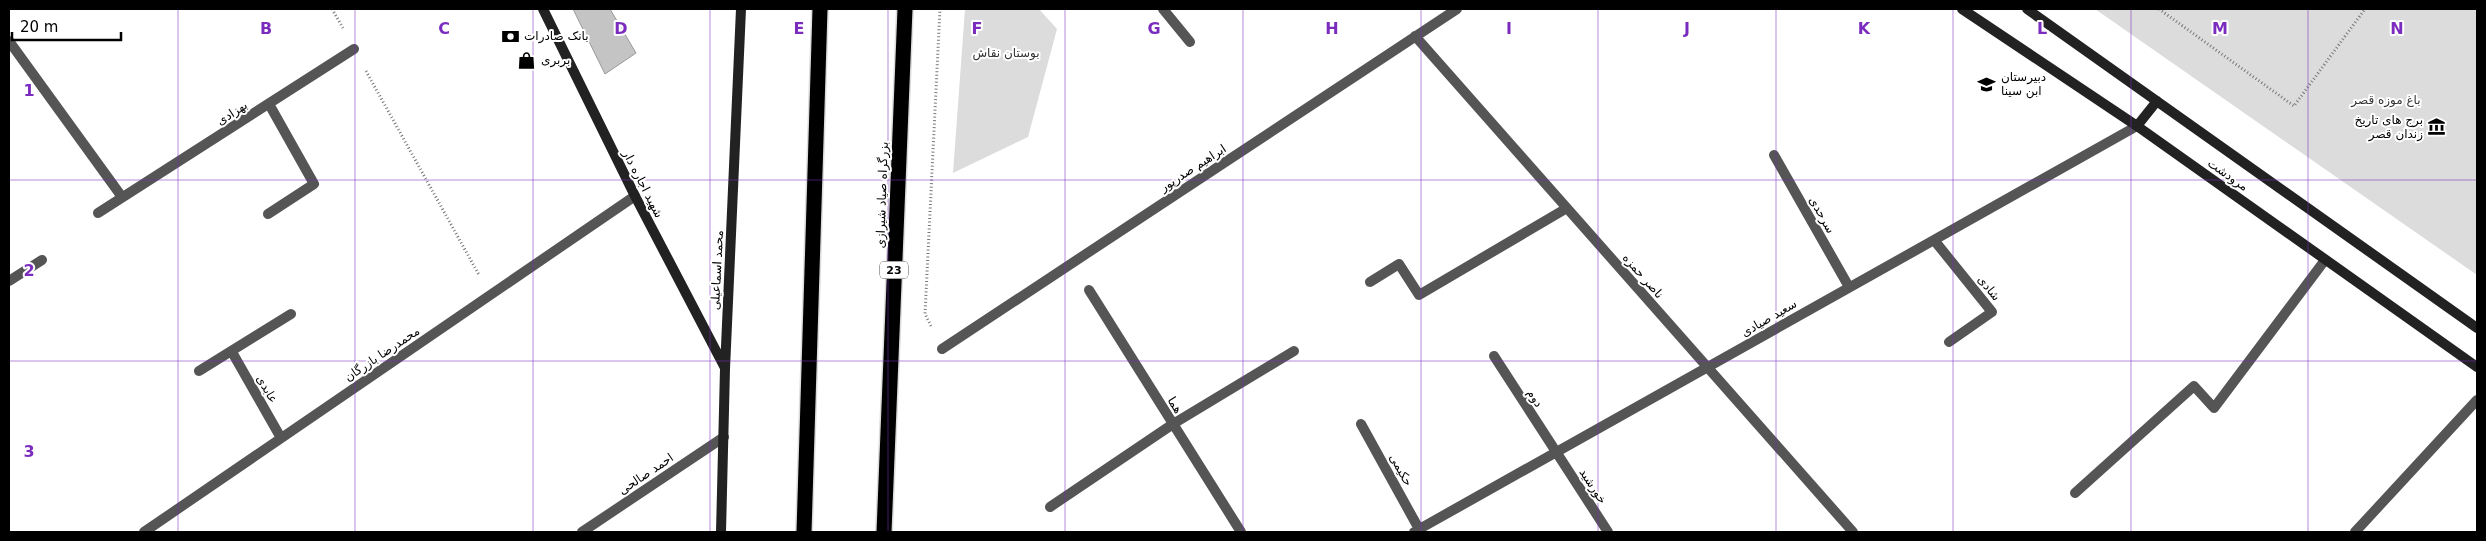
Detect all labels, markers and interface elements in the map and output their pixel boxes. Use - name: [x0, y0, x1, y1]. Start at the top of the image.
- scale bar: [12, 10, 121, 42]
- text: 20 m: [20, 18, 58, 36]
- text: B: [260, 19, 272, 38]
- text: C: [438, 19, 450, 38]
- text: D: [614, 19, 628, 38]
- text: E: [794, 19, 804, 38]
- text: F: [972, 19, 982, 38]
- text: G: [1147, 19, 1161, 38]
- text: H: [1325, 19, 1339, 38]
- text: I: [1506, 19, 1512, 38]
- text: J: [1683, 19, 1690, 38]
- text: K: [1858, 19, 1871, 38]
- text: L: [2037, 19, 2047, 38]
- text: M: [2212, 19, 2228, 38]
- text: N: [2390, 19, 2404, 38]
- bank icon: بانک صادرات: [500, 26, 520, 46]
- place label: بانک صادرات: [524, 29, 589, 44]
- park label: بوستان نقاش: [972, 46, 1040, 61]
- shop icon: بربری: [517, 50, 537, 70]
- place label: بربری: [541, 53, 570, 68]
- place label: دبیرستان ابن سینا: [2001, 70, 2046, 99]
- school or university icon: دبیرستان ابن سینا: [1977, 74, 1997, 94]
- text: 1: [23, 81, 35, 100]
- park label: باغ موزه قصر: [2350, 93, 2421, 108]
- street label: بهزادی: [214, 98, 250, 129]
- place label: برج های تاریخ زندان قصر: [2354, 113, 2423, 142]
- museum icon: برج های تاریخ زندان قصر: [2427, 117, 2447, 137]
- street label: بزرگراه صیاد شیرازی: [873, 141, 892, 249]
- street label: ابراهیم صدرپور: [1156, 141, 1229, 196]
- street label: شهید اجاره دار: [619, 147, 666, 221]
- street label: مرودشت: [2205, 156, 2251, 195]
- street label: سرحدی: [1805, 194, 1838, 236]
- street label: محمد اسماعیلی: [708, 230, 726, 310]
- street label: ناصر حمزه: [1619, 251, 1666, 302]
- text: 2: [23, 261, 35, 280]
- road number: 23: [880, 262, 908, 278]
- street label: شادی: [1975, 273, 2003, 303]
- street label: سعید صیادی: [1739, 296, 1799, 340]
- street label: محمدرضا بازرگان: [342, 324, 423, 385]
- street label: عابدی: [253, 373, 281, 405]
- street label: دوم: [1523, 386, 1546, 410]
- street label: هما: [1165, 394, 1185, 416]
- text: 3: [23, 442, 35, 461]
- street label: احمد صالحی: [616, 451, 676, 497]
- street label: حکیمی: [1386, 451, 1416, 489]
- street label: خورشید: [1576, 466, 1610, 507]

